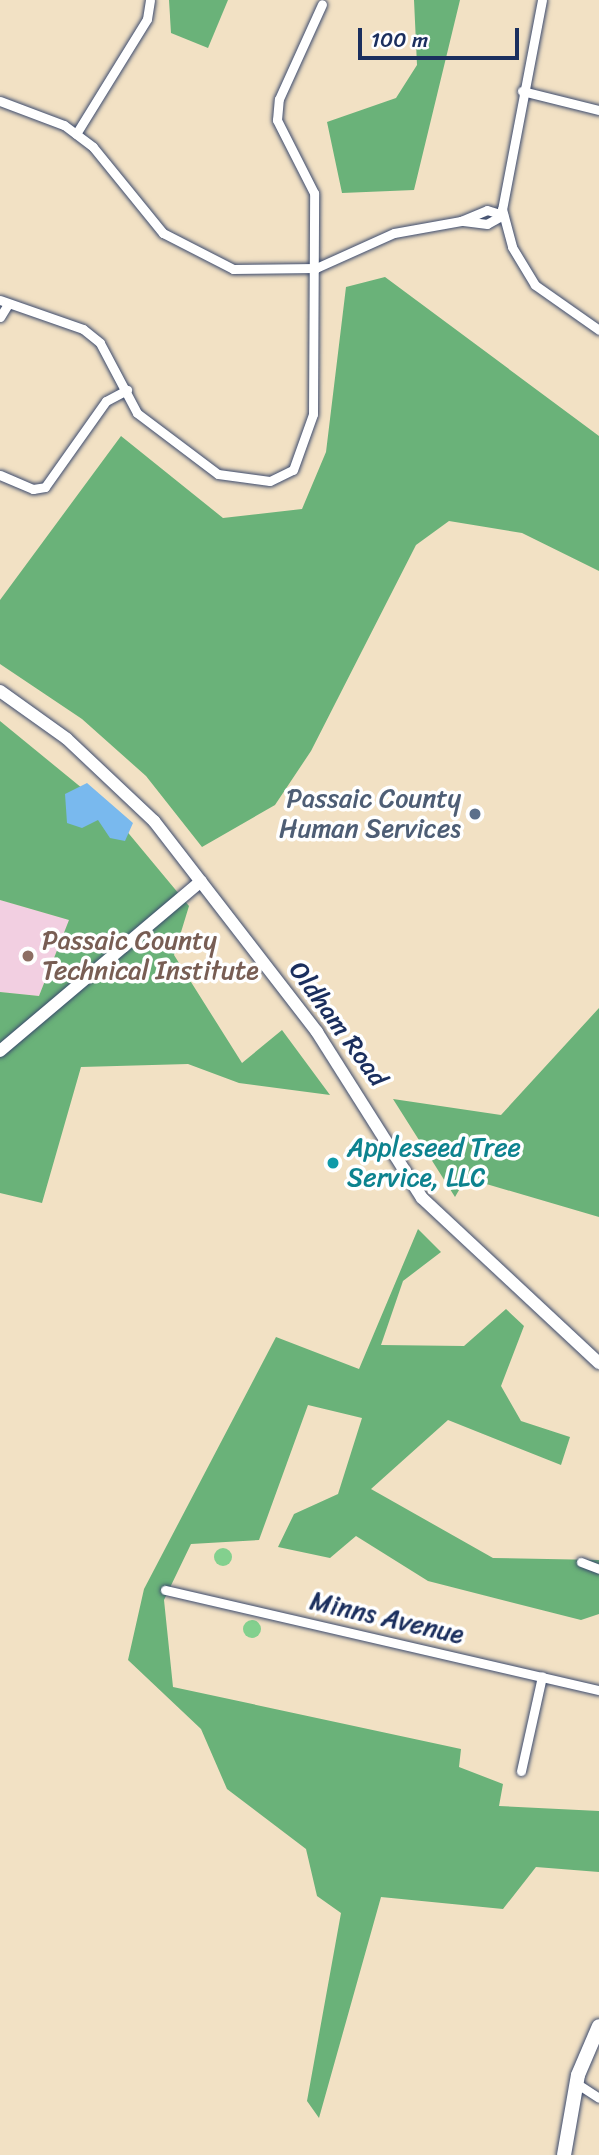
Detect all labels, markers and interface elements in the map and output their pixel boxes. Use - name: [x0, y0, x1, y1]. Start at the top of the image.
- scale bar: [361, 14, 522, 58]
- text: 100 m: [371, 21, 428, 59]
- place label: Passaic County Human Services: [278, 783, 461, 844]
- marker: Passaic County Human Services: [467, 806, 483, 822]
- place label: Passaic County Technical Institute: [42, 925, 259, 986]
- marker: Passaic County Technical Institute: [20, 948, 36, 964]
- street label: Oldham Road: [282, 955, 394, 1093]
- place label: Appleseed Tree Service, LLC: [347, 1132, 520, 1194]
- marker: Appleseed Tree Service, LLC: [325, 1155, 341, 1171]
- street label: Minns Avenue: [307, 1585, 467, 1651]

